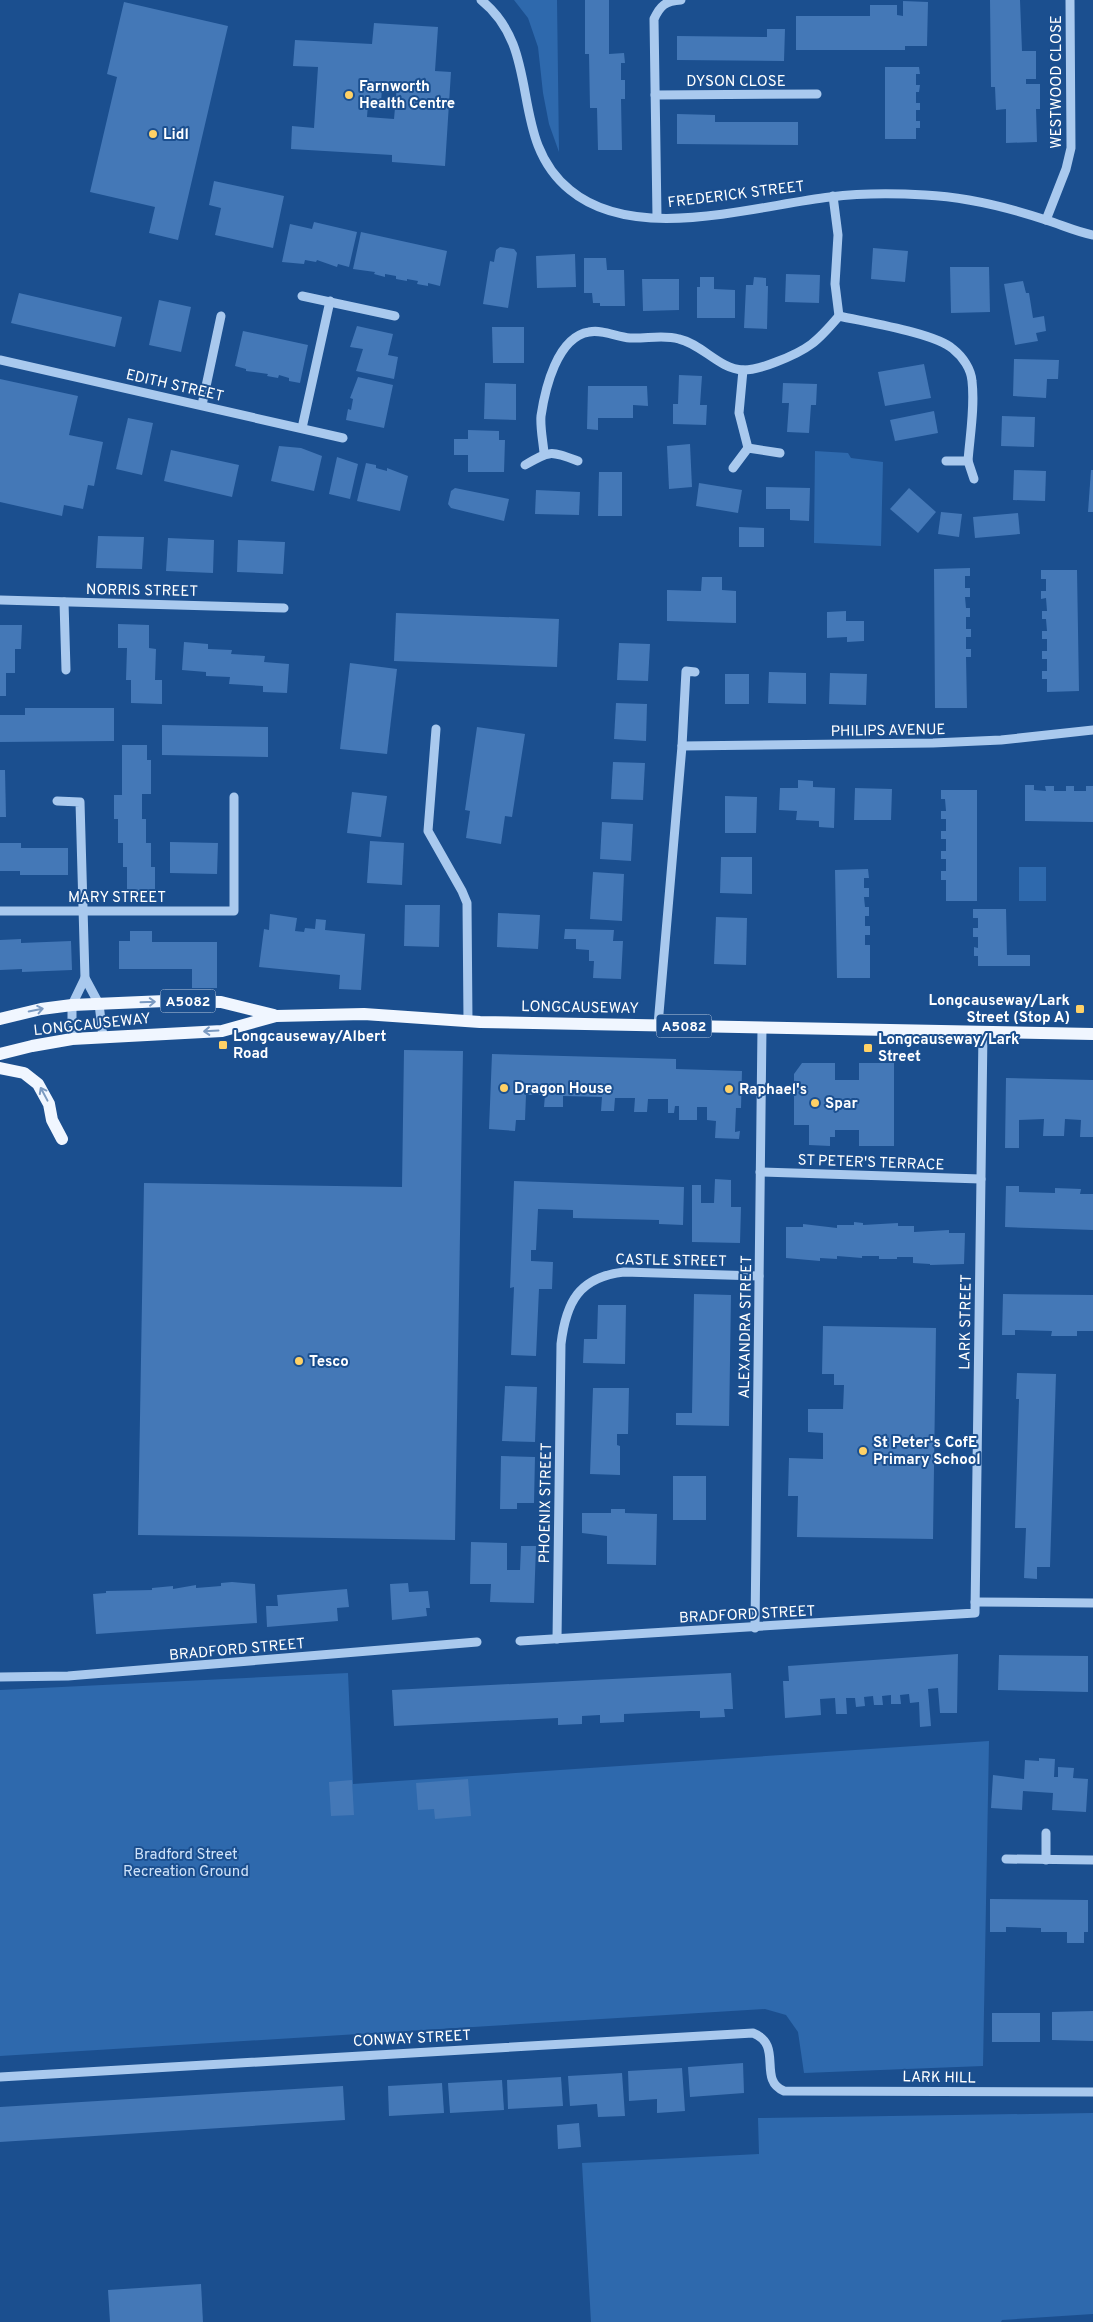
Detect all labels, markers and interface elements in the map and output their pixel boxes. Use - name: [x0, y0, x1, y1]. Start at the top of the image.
- street label: WESTWOOD CLOSE: [1048, 15, 1067, 149]
- street label: DYSON CLOSE: [686, 73, 786, 92]
- place label: Farnworth Health Centre: [359, 78, 455, 114]
- marker: Farnworth Health Centre: [343, 89, 355, 101]
- place label: Lidl: [163, 126, 189, 145]
- marker: Lidl: [147, 128, 159, 140]
- street label: FREDERICK STREET: [667, 178, 806, 213]
- street label: EDITH STREET: [124, 366, 225, 407]
- street label: NORRIS STREET: [86, 581, 198, 602]
- street label: PHILIPS AVENUE: [830, 721, 946, 742]
- street label: MARY STREET: [68, 889, 166, 908]
- road number: A5082: [160, 989, 216, 1012]
- place label: Longcauseway/Lark Street (Stop A): [929, 992, 1070, 1028]
- one-way arrow: [140, 997, 156, 1006]
- street label: LONGCAUSEWAY: [521, 998, 639, 1019]
- marker: Longcauseway/Lark Street (Stop A): [1074, 1003, 1086, 1015]
- one-way arrow: [27, 1005, 43, 1014]
- street label: LONGCAUSEWAY: [33, 1010, 152, 1041]
- road number: A5082: [656, 1014, 712, 1038]
- one-way arrow: [204, 1026, 220, 1036]
- place label: Longcauseway/Albert Road: [233, 1028, 386, 1064]
- place label: Longcauseway/Lark Street: [878, 1031, 1019, 1067]
- marker: Longcauseway/Albert Road: [217, 1039, 229, 1051]
- marker: Longcauseway/Lark Street: [862, 1042, 874, 1054]
- place label: Dragon House: [514, 1080, 612, 1099]
- place label: Raphael's: [739, 1081, 807, 1100]
- marker: Dragon House: [498, 1082, 510, 1094]
- marker: Raphael's: [723, 1083, 735, 1095]
- one-way arrow: [39, 1087, 49, 1102]
- place label: Spar: [825, 1095, 858, 1114]
- marker: Spar: [809, 1097, 821, 1109]
- street label: ST PETER'S TERRACE: [797, 1151, 945, 1176]
- street label: CASTLE STREET: [615, 1251, 727, 1272]
- street label: ALEXANDRA STREET: [736, 1255, 757, 1399]
- street label: LARK STREET: [956, 1274, 977, 1370]
- place label: Tesco: [309, 1353, 349, 1372]
- marker: Tesco: [293, 1355, 305, 1367]
- place label: St Peter's CofE Primary School: [873, 1434, 981, 1470]
- street label: PHOENIX STREET: [536, 1442, 557, 1564]
- marker: St Peter's CofE Primary School: [857, 1445, 869, 1457]
- street label: BRADFORD STREET: [678, 1602, 816, 1629]
- street label: BRADFORD STREET: [168, 1635, 306, 1666]
- park label: Bradford Street Recreation Ground: [123, 1846, 249, 1882]
- street label: CONWAY STREET: [353, 2027, 472, 2052]
- street label: LARK HILL: [902, 2068, 976, 2089]

